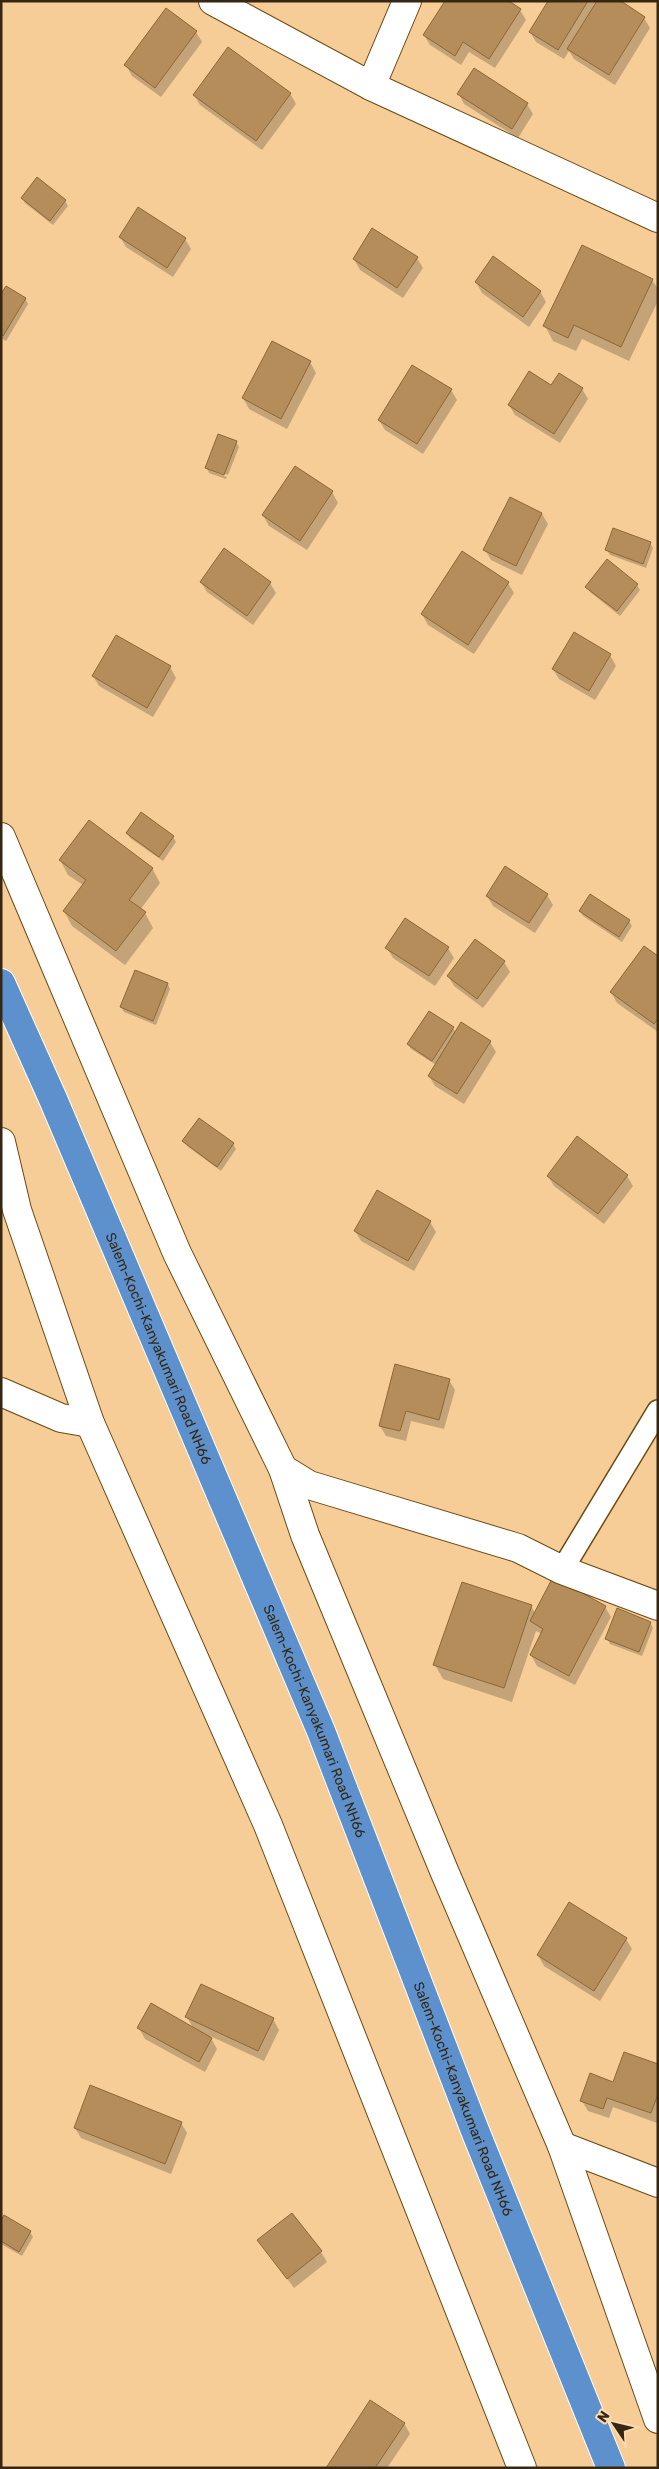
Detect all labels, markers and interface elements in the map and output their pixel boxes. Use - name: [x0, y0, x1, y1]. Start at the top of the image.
- street label: Salem-Kochi-Kanyakumari Road NH66: [102, 1230, 215, 1467]
- street label: Salem-Kochi-Kanyakumari Road NH66: [260, 1602, 370, 1840]
- street label: Salem-Kochi-Kanyakumari Road NH66: [410, 1979, 517, 2218]
- north arrow: [589, 2399, 639, 2449]
- text: N: [594, 2408, 614, 2426]

